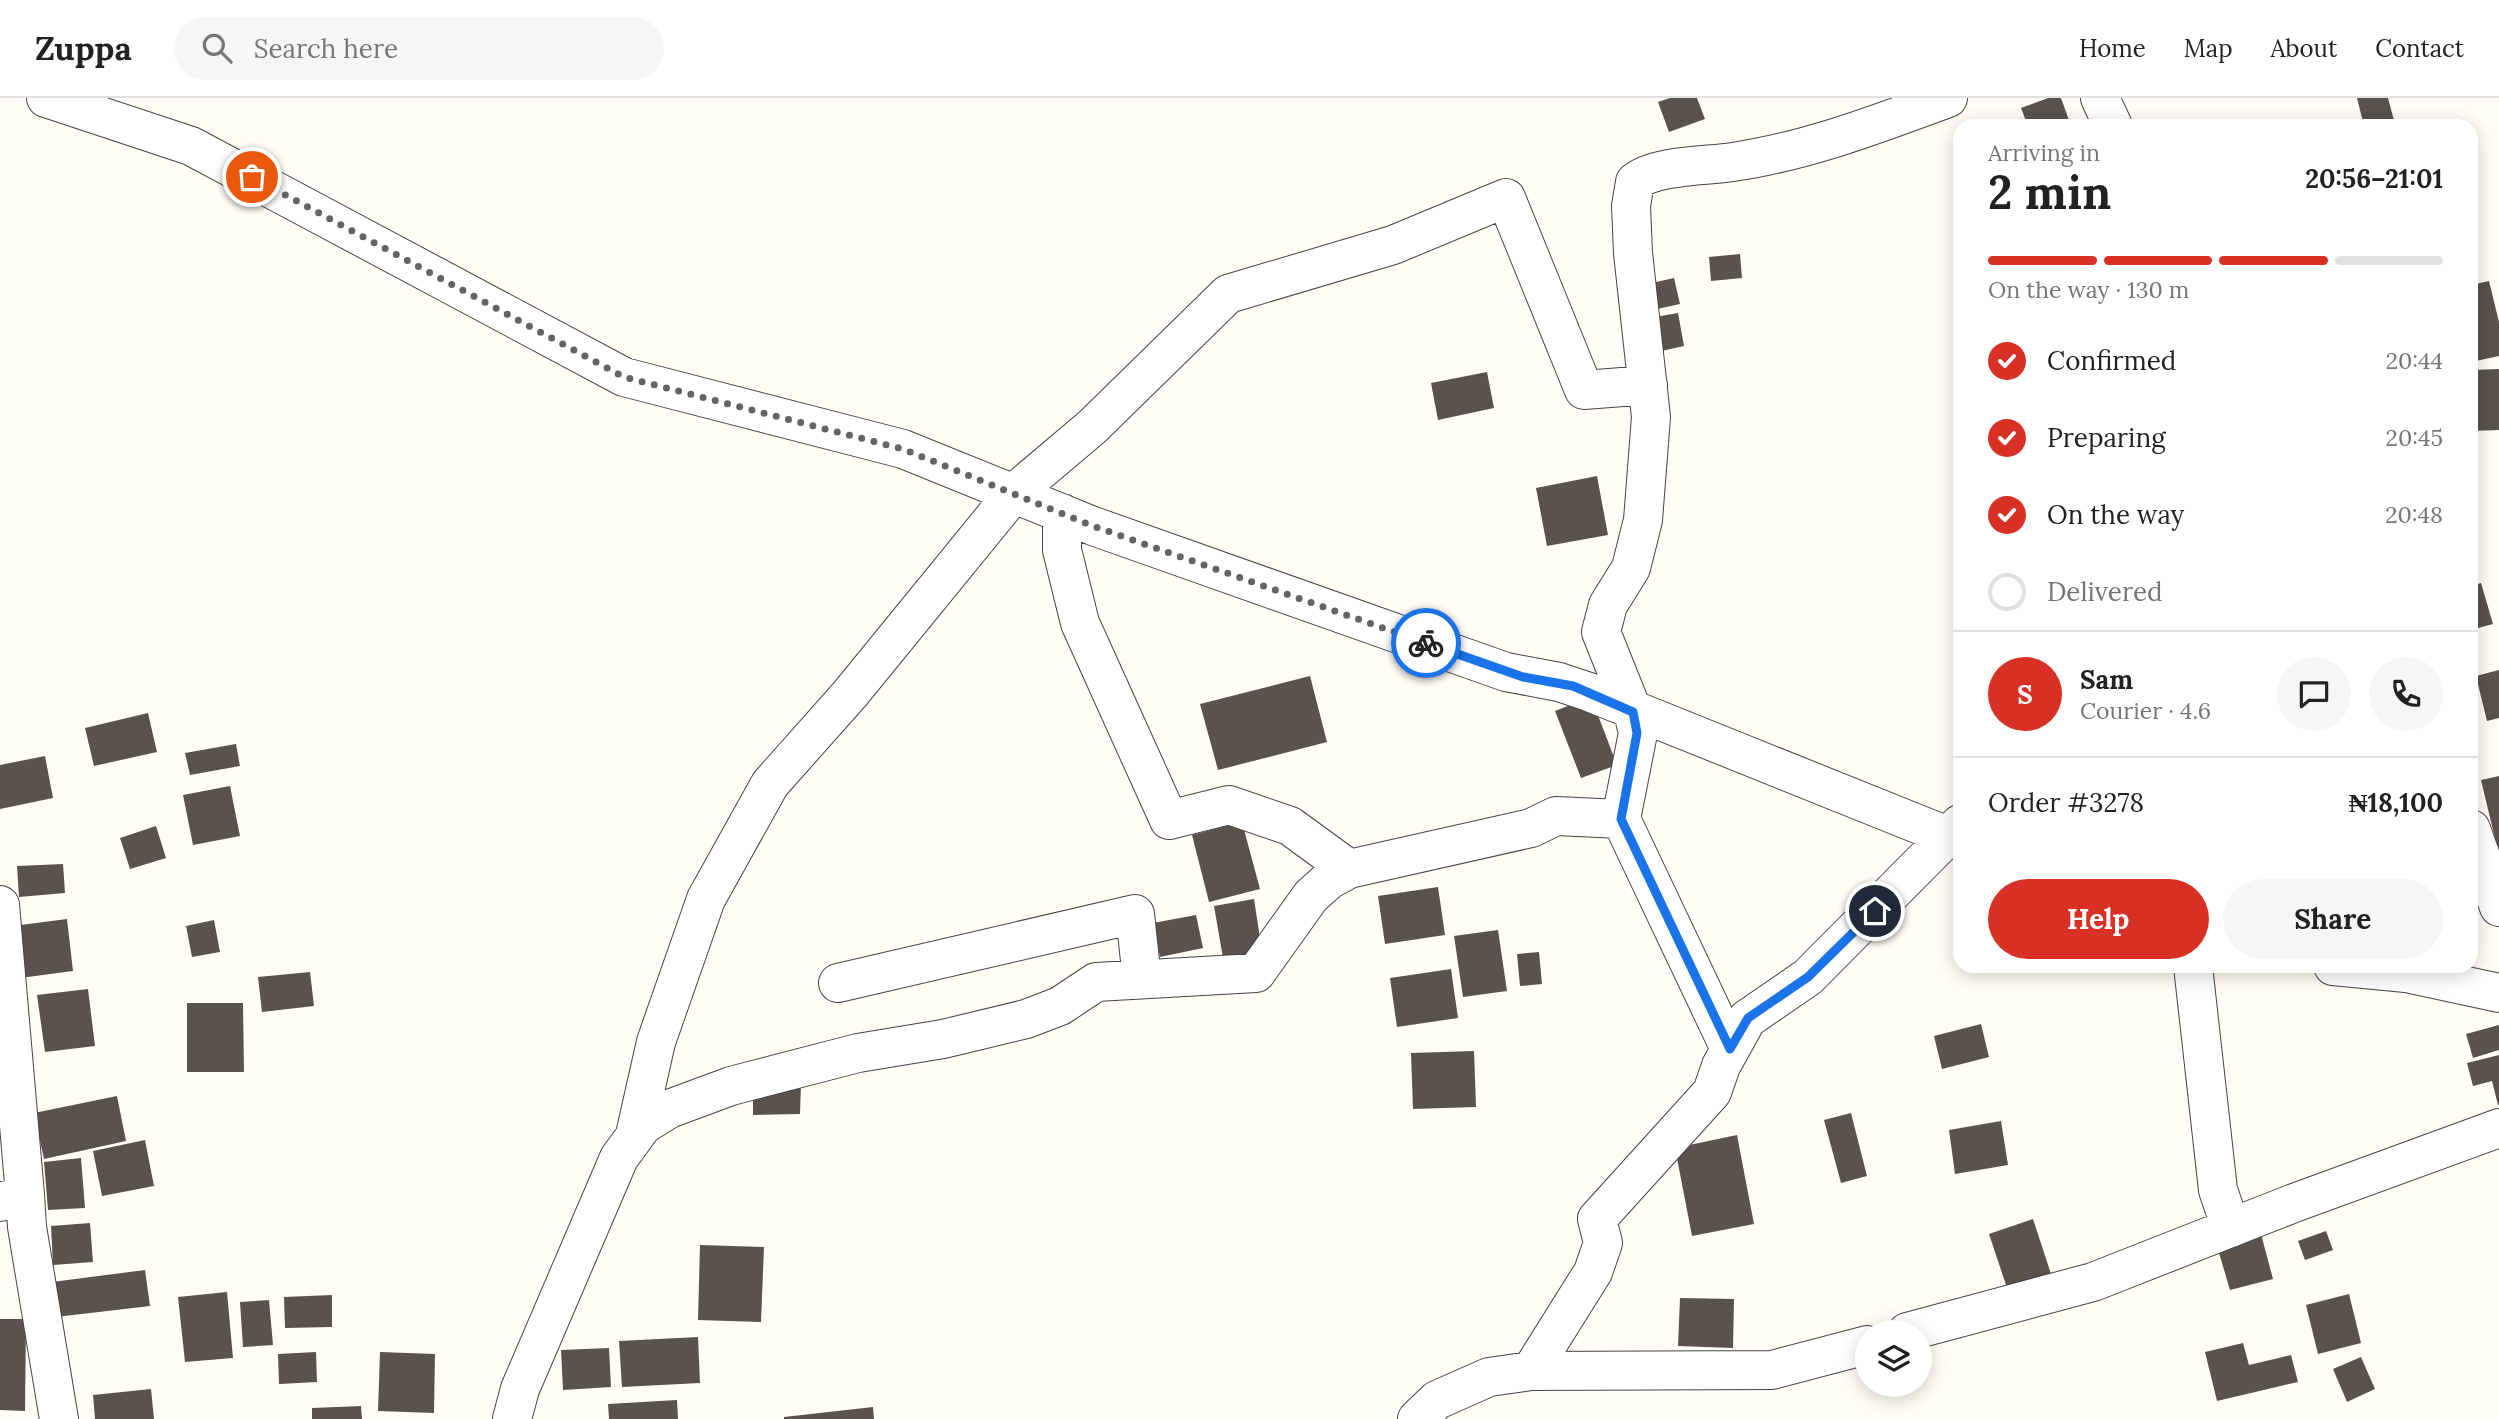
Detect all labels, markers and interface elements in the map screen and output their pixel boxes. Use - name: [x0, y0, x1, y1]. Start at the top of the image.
- search box: [174, 17, 664, 80]
- text: Zuppa: [35, 27, 132, 69]
- icon: search: [198, 29, 236, 67]
- text: Search here: [254, 32, 398, 65]
- text: Home: [2079, 33, 2146, 64]
- text: Map: [2184, 33, 2233, 64]
- text: About: [2271, 33, 2337, 64]
- text: Contact: [2375, 33, 2464, 64]
- text: Arriving in: [1988, 138, 2100, 167]
- pin: [222, 147, 282, 207]
- icon: bag: [233, 158, 271, 196]
- text: 20:56–21:01: [2305, 162, 2443, 195]
- text: 2 min: [1988, 163, 2111, 222]
- text: On the way · 130 m: [1988, 275, 2189, 304]
- icon: check: [1988, 342, 2026, 380]
- text: Confirmed: [2047, 344, 2176, 377]
- text: 20:44: [2386, 346, 2443, 375]
- icon: check: [1988, 419, 2026, 457]
- text: Preparing: [2047, 421, 2166, 454]
- text: 20:45: [2386, 423, 2443, 452]
- icon: check: [1988, 496, 2026, 534]
- text: On the way: [2047, 498, 2184, 531]
- text: 20:48: [2385, 500, 2443, 529]
- text: Delivered: [2047, 575, 2163, 608]
- courier: [1391, 608, 1461, 678]
- icon: bike: [1407, 624, 1445, 662]
- button: chat: [2277, 657, 2351, 731]
- button: phone: [2369, 657, 2443, 731]
- text: Sam: [2080, 663, 2133, 696]
- text: S: [2017, 678, 2033, 711]
- text: Courier · 4.6: [2080, 696, 2211, 725]
- text: Order #3278: [1988, 786, 2144, 819]
- text: ₦18,100: [2349, 786, 2443, 819]
- button: Help: [1988, 879, 2209, 959]
- button: Share: [2223, 879, 2443, 959]
- pin: [1845, 881, 1905, 941]
- icon: home: [1856, 892, 1894, 930]
- map controls: [1855, 1320, 1932, 1397]
- button: layers: [1855, 1320, 1932, 1397]

